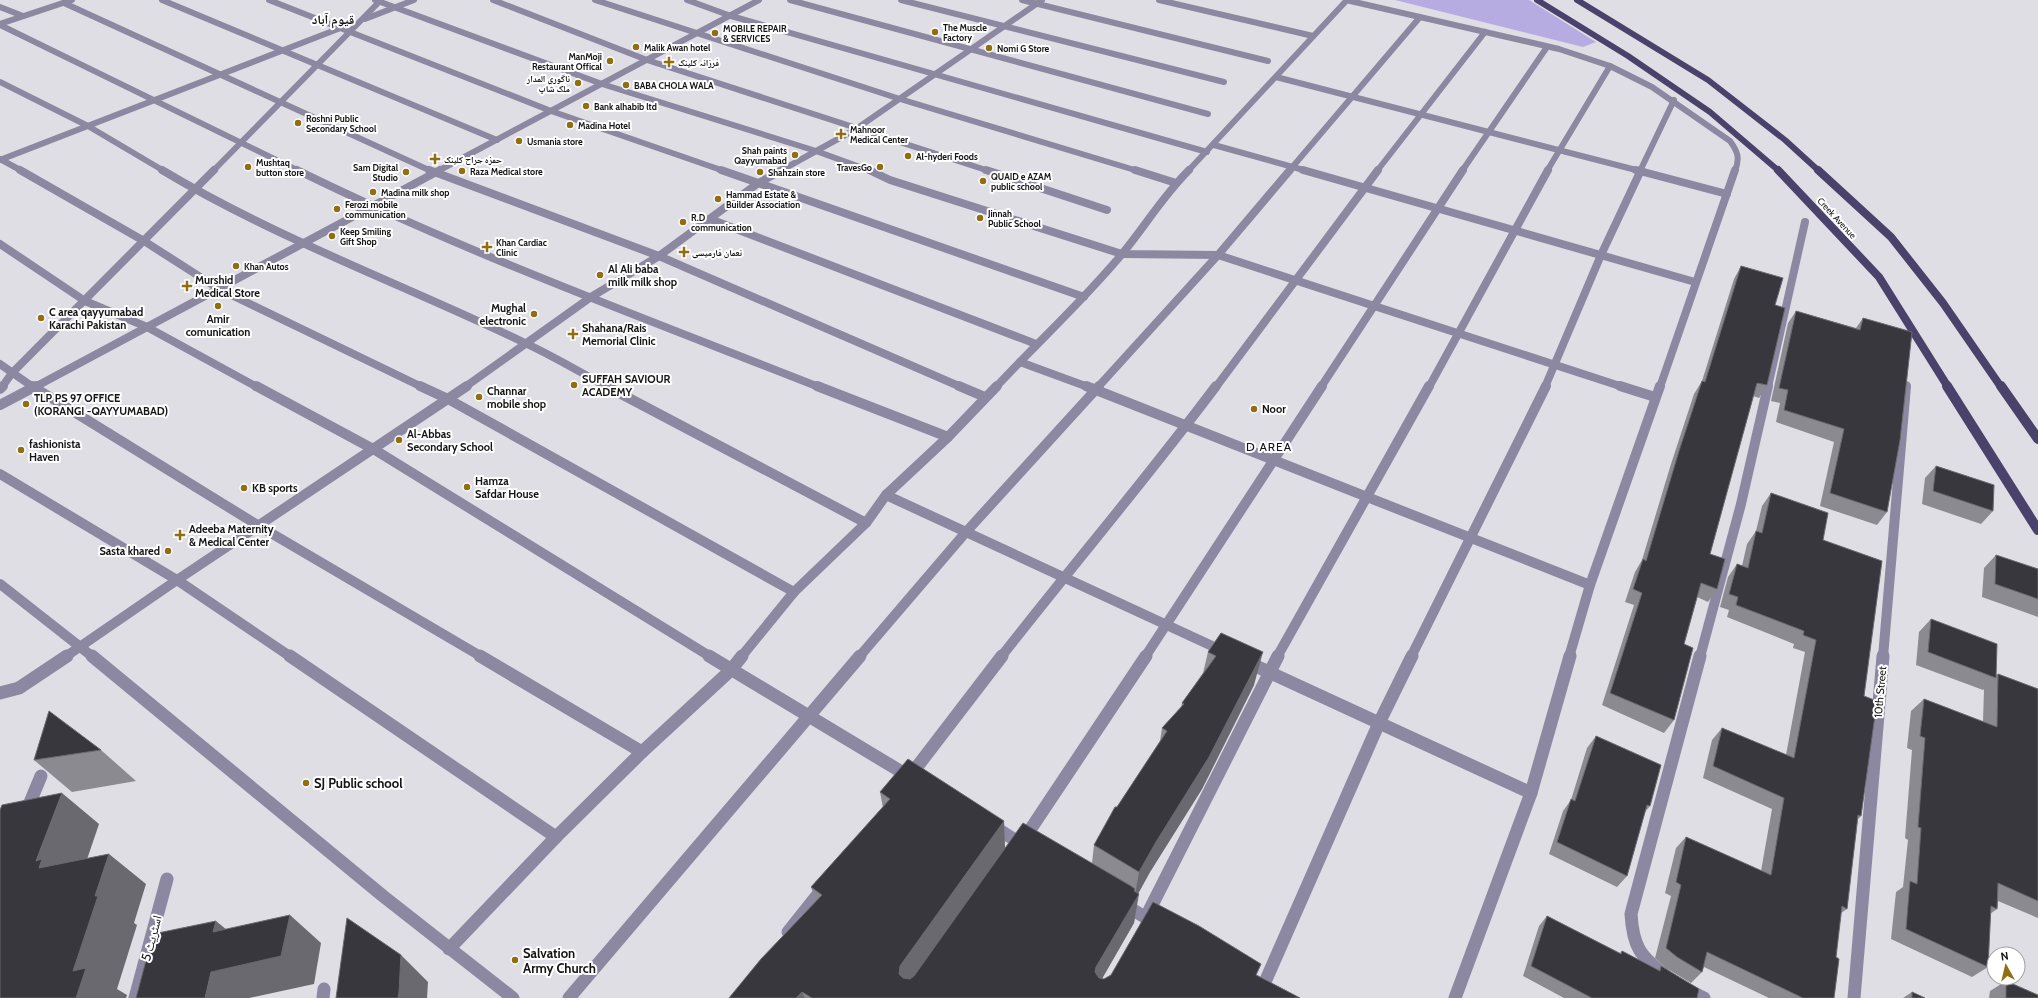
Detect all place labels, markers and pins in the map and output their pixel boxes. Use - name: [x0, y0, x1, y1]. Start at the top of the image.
- place label: The Muscle Factory: [943, 22, 987, 43]
- place label: MOBILE REPAIR & SERVICES: [723, 23, 787, 44]
- marker: The Muscle Factory: [930, 27, 940, 37]
- marker: MOBILE REPAIR & SERVICES: [710, 28, 720, 38]
- marker: Malik Awan hotel: [631, 42, 641, 52]
- place label: Malik Awan hotel: [644, 42, 711, 53]
- marker: Nomi G Store: [984, 43, 994, 53]
- place label: Nomi G Store: [997, 43, 1050, 54]
- place label: ManMoji Restaurant Offical: [532, 51, 603, 72]
- marker: ManMoji Restaurant Offical: [605, 56, 615, 66]
- marker: فرزانہ کلینک: [663, 56, 675, 68]
- place label: فرزانہ کلینک: [678, 57, 719, 68]
- place label: ناگوری المدار ملک شاپ: [526, 73, 571, 95]
- marker: ناگوری المدار ملک شاپ: [573, 78, 583, 88]
- marker: BABA CHOLA WALA: [621, 80, 631, 90]
- place label: BABA CHOLA WALA: [634, 80, 714, 91]
- marker: Bank alhabib ltd: [581, 101, 591, 111]
- place label: Bank alhabib ltd: [594, 101, 657, 112]
- place label: Roshni Public Secondary School: [306, 113, 377, 134]
- marker: Roshni Public Secondary School: [293, 118, 303, 128]
- marker: Madina Hotel: [565, 120, 575, 130]
- place label: Madina Hotel: [578, 120, 631, 131]
- place label: Mahnoor Medical Center: [850, 124, 908, 145]
- marker: Mahnoor Medical Center: [835, 128, 847, 140]
- marker: Usmania store: [514, 136, 524, 146]
- place label: Usmania store: [527, 136, 583, 147]
- place label: Shah paints Qayyumabad: [734, 145, 787, 166]
- marker: Shah paints Qayyumabad: [790, 150, 800, 160]
- marker: Al-hyderi Foods: [903, 151, 913, 161]
- place label: Al-hyderi Foods: [916, 151, 978, 162]
- marker: حمزہ جراح کلینک: [429, 153, 441, 165]
- place label: حمزہ جراح کلینک: [444, 154, 502, 166]
- place label: Mushtaq button store: [256, 157, 304, 178]
- marker: Mushtaq button store: [243, 162, 253, 172]
- place label: Sam Digital Studio: [353, 162, 399, 183]
- place label: TravesGo: [837, 162, 872, 173]
- marker: TravesGo: [875, 162, 885, 172]
- marker: Raza Medical store: [457, 166, 467, 176]
- place label: Raza Medical store: [470, 166, 543, 177]
- marker: Sam Digital Studio: [401, 167, 411, 177]
- marker: Shahzain store: [755, 167, 765, 177]
- place label: Shahzain store: [768, 167, 825, 178]
- place label: QUAID e AZAM public school: [991, 171, 1052, 192]
- marker: QUAID e AZAM public school: [978, 176, 988, 186]
- marker: Madina milk shop: [368, 187, 378, 197]
- place label: Madina milk shop: [381, 187, 449, 198]
- place label: Hammad Estate & Builder Association: [726, 189, 800, 210]
- marker: Hammad Estate & Builder Association: [713, 194, 723, 204]
- place label: Ferozi mobile communication: [345, 199, 406, 220]
- marker: Ferozi mobile communication: [332, 204, 342, 214]
- place label: Jinnah Public School: [987, 208, 1042, 229]
- place label: R.D communication: [691, 212, 752, 233]
- marker: Jinnah Public School: [975, 213, 985, 223]
- marker: R.D communication: [678, 217, 688, 227]
- place label: Keep Smiling Gift Shop: [340, 226, 391, 247]
- marker: Keep Smiling Gift Shop: [327, 231, 337, 241]
- place label: Khan Cardiac Clinic: [496, 237, 547, 258]
- marker: Khan Cardiac Clinic: [481, 241, 493, 253]
- marker: نعمان فارمیسی: [679, 247, 689, 257]
- place label: نعمان فارمیسی: [692, 247, 743, 259]
- marker: Khan Autos: [231, 261, 241, 271]
- place label: Khan Autos: [244, 261, 289, 272]
- place label: Al Ali baba milk milk shop: [608, 262, 677, 289]
- marker: Al Ali baba milk milk shop: [595, 270, 605, 280]
- place label: Murshid Medical Store: [195, 273, 260, 300]
- marker: Murshid Medical Store: [182, 281, 192, 291]
- marker: Amir comunication: [213, 301, 223, 311]
- place label: Mughal electronic: [480, 301, 526, 328]
- place label: C area qayyumabad Karachi Pakistan: [49, 305, 143, 332]
- marker: Mughal electronic: [529, 309, 539, 319]
- place label: Amir comunication: [186, 312, 250, 339]
- marker: C area qayyumabad Karachi Pakistan: [36, 313, 46, 323]
- place label: Shahana/Rais Memorial Clinic: [582, 321, 656, 348]
- marker: Shahana/Rais Memorial Clinic: [567, 328, 579, 340]
- place label: SUFFAH SAVIOUR ACADEMY: [582, 372, 671, 399]
- marker: SUFFAH SAVIOUR ACADEMY: [569, 380, 579, 390]
- place label: Channar mobile shop: [487, 384, 546, 411]
- place label: TLP PS 97 OFFICE (KORANGI -QAYYUMABAD): [34, 391, 168, 418]
- marker: Channar mobile shop: [474, 392, 484, 402]
- marker: TLP PS 97 OFFICE (KORANGI -QAYYUMABAD): [21, 399, 31, 409]
- place label: Noor: [1262, 402, 1286, 416]
- marker: Noor: [1249, 404, 1259, 414]
- place label: Al-Abbas Secondary School: [407, 427, 493, 454]
- marker: Al-Abbas Secondary School: [394, 435, 404, 445]
- place label: fashionista Haven: [29, 437, 81, 464]
- marker: fashionista Haven: [16, 445, 26, 455]
- place label: Hamza Safdar House: [475, 474, 539, 501]
- place label: KB sports: [252, 481, 298, 495]
- marker: Hamza Safdar House: [462, 482, 472, 492]
- marker: KB sports: [239, 483, 249, 493]
- place label: Adeeba Maternity & Medical Center: [189, 522, 274, 549]
- marker: Adeeba Maternity & Medical Center: [174, 529, 186, 541]
- place label: Sasta khared: [99, 544, 160, 558]
- marker: Sasta khared: [163, 546, 173, 556]
- place label: SJ Public school: [314, 775, 403, 791]
- marker: SJ Public school: [301, 778, 311, 788]
- place label: Salvation Army Church: [523, 945, 596, 976]
- marker: Salvation Army Church: [510, 955, 520, 965]

